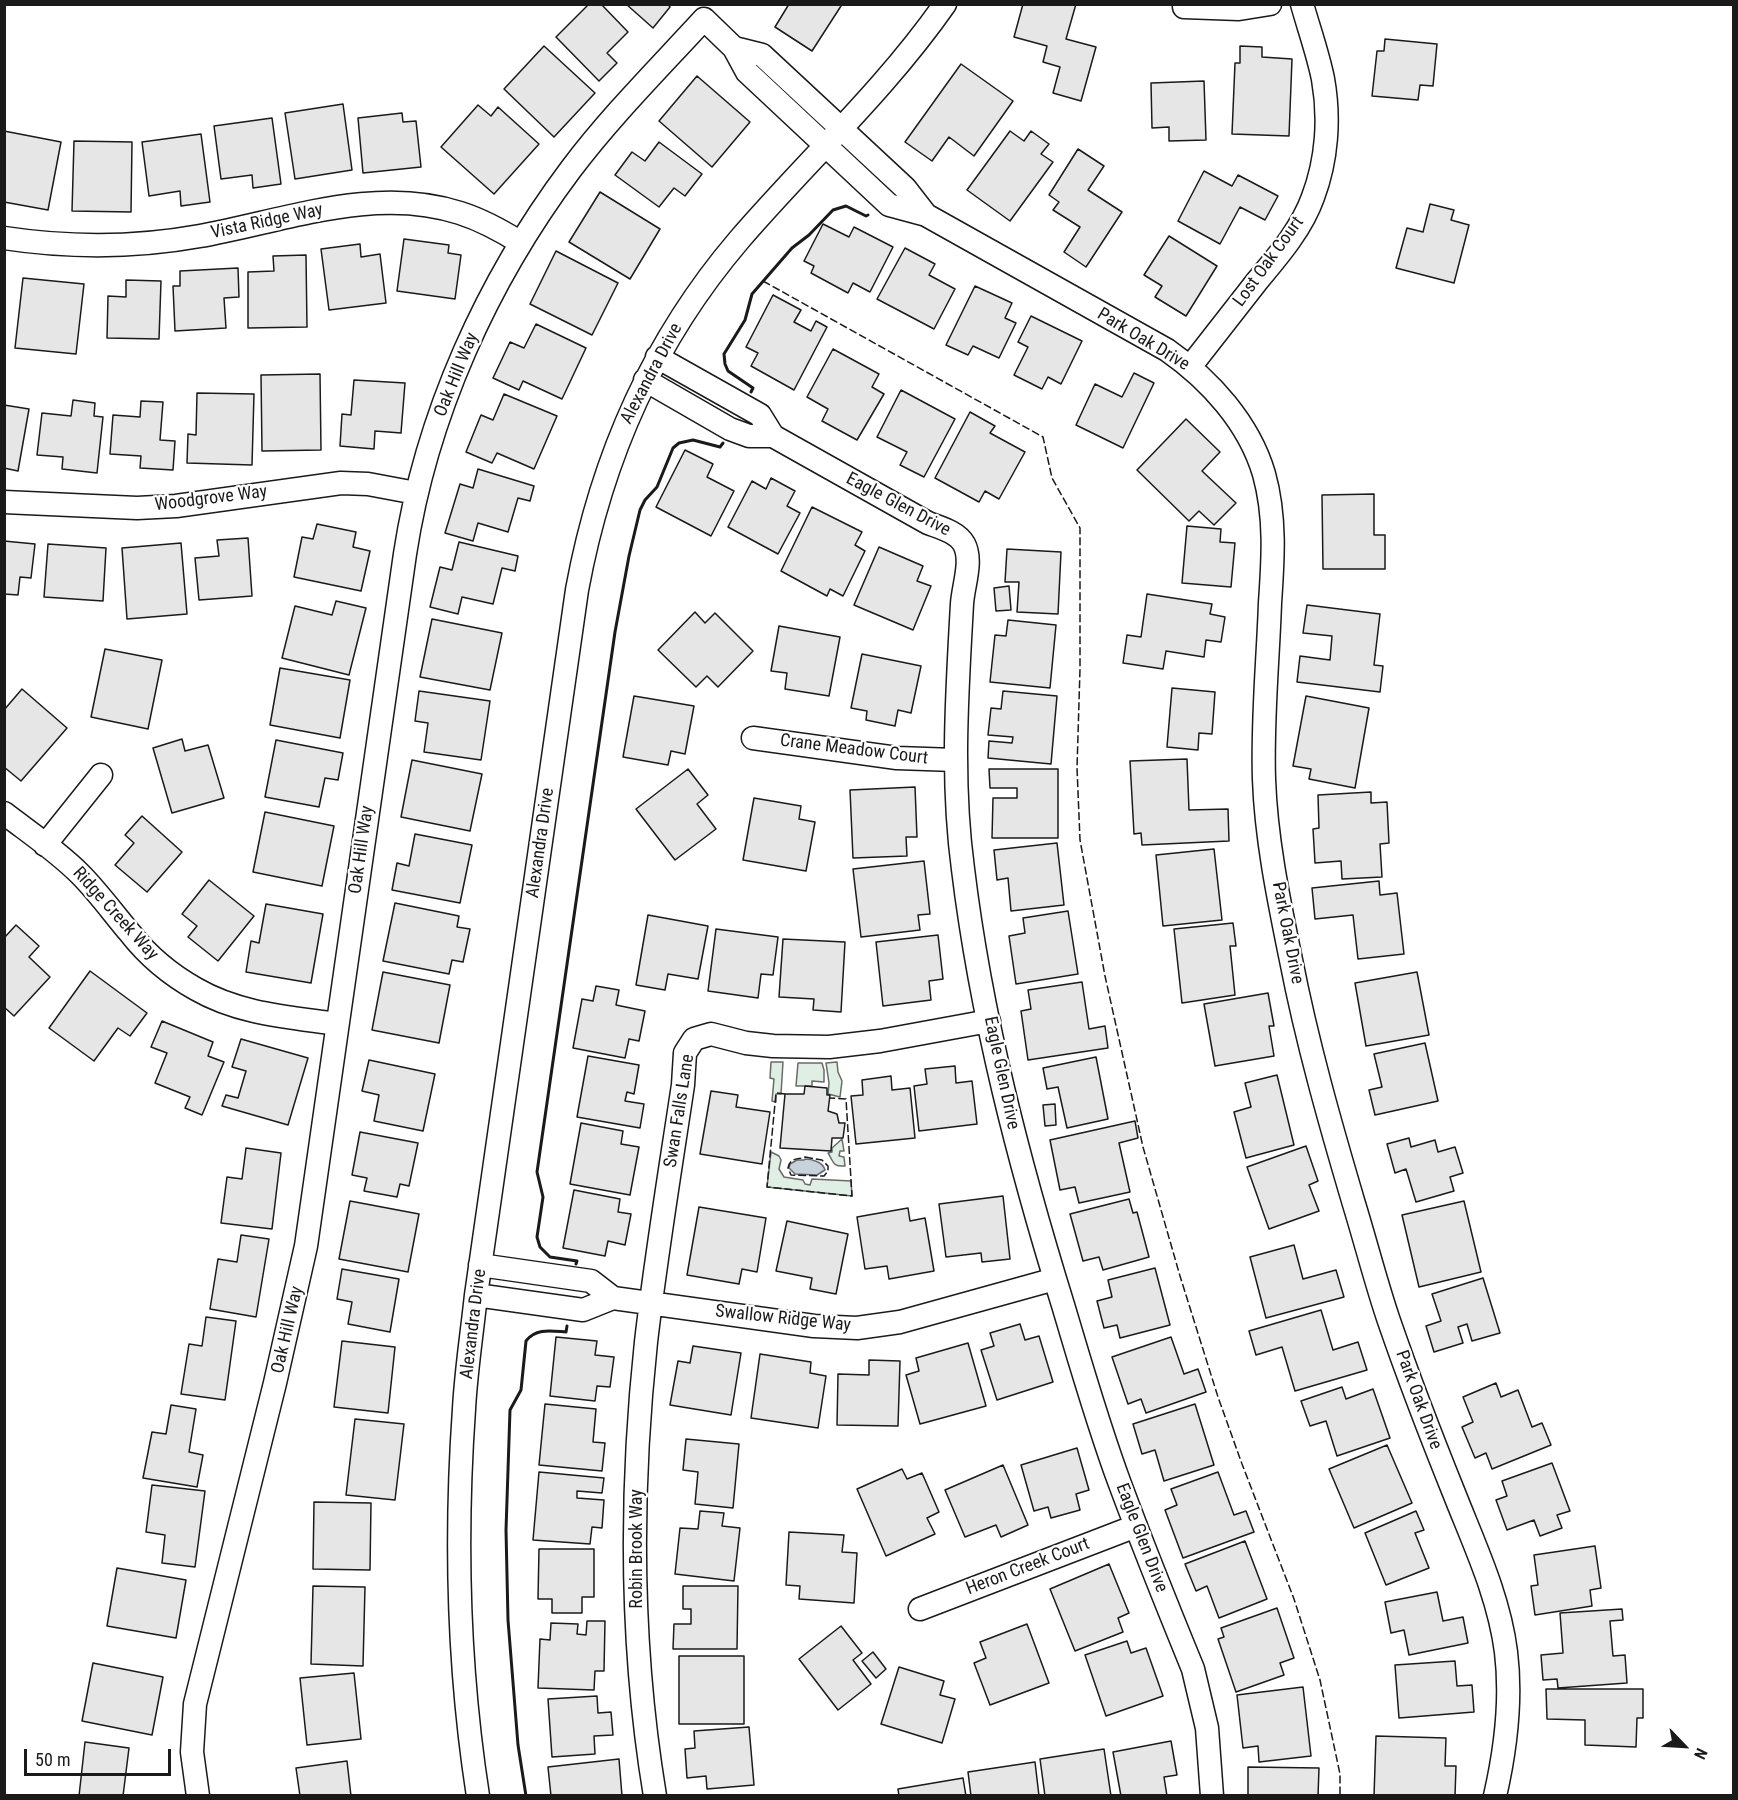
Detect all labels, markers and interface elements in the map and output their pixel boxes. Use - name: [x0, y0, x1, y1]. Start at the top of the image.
- street label: Vista Ridge Way: [209, 200, 325, 244]
- street label: Lost Oak Court: [1229, 213, 1309, 311]
- street label: Park Oak Drive: [1093, 304, 1193, 376]
- street label: Alexandra Drive: [616, 320, 688, 428]
- street label: Oak Hill Way: [430, 330, 484, 420]
- street label: Eagle Glen Drive: [842, 468, 954, 542]
- street label: Woodgrove Way: [154, 481, 268, 517]
- street label: Crane Meadow Court: [779, 730, 929, 770]
- street label: Alexandra Drive: [523, 787, 559, 899]
- street label: Oak Hill Way: [345, 805, 379, 895]
- street label: Ridge Creek Way: [67, 863, 163, 965]
- street label: Park Oak Drive: [1266, 880, 1308, 986]
- street label: Eagle Glen Drive: [978, 1014, 1024, 1132]
- street label: Swan Falls Lane: [660, 1053, 700, 1169]
- street label: Alexandra Drive: [457, 1268, 491, 1380]
- street label: Oak Hill Way: [267, 1284, 309, 1376]
- street label: Swallow Ridge Way: [714, 1301, 852, 1337]
- street label: Park Oak Drive: [1390, 1348, 1446, 1452]
- street label: Eagle Glen Drive: [1110, 1480, 1172, 1596]
- street label: Robin Brook Way: [626, 1489, 648, 1609]
- street label: Heron Creek Court: [963, 1534, 1093, 1600]
- north arrow: [1654, 1716, 1714, 1776]
- scale bar: [27, 1737, 174, 1775]
- text: N: [1690, 1745, 1711, 1762]
- text: 50 m: [35, 1749, 70, 1770]

